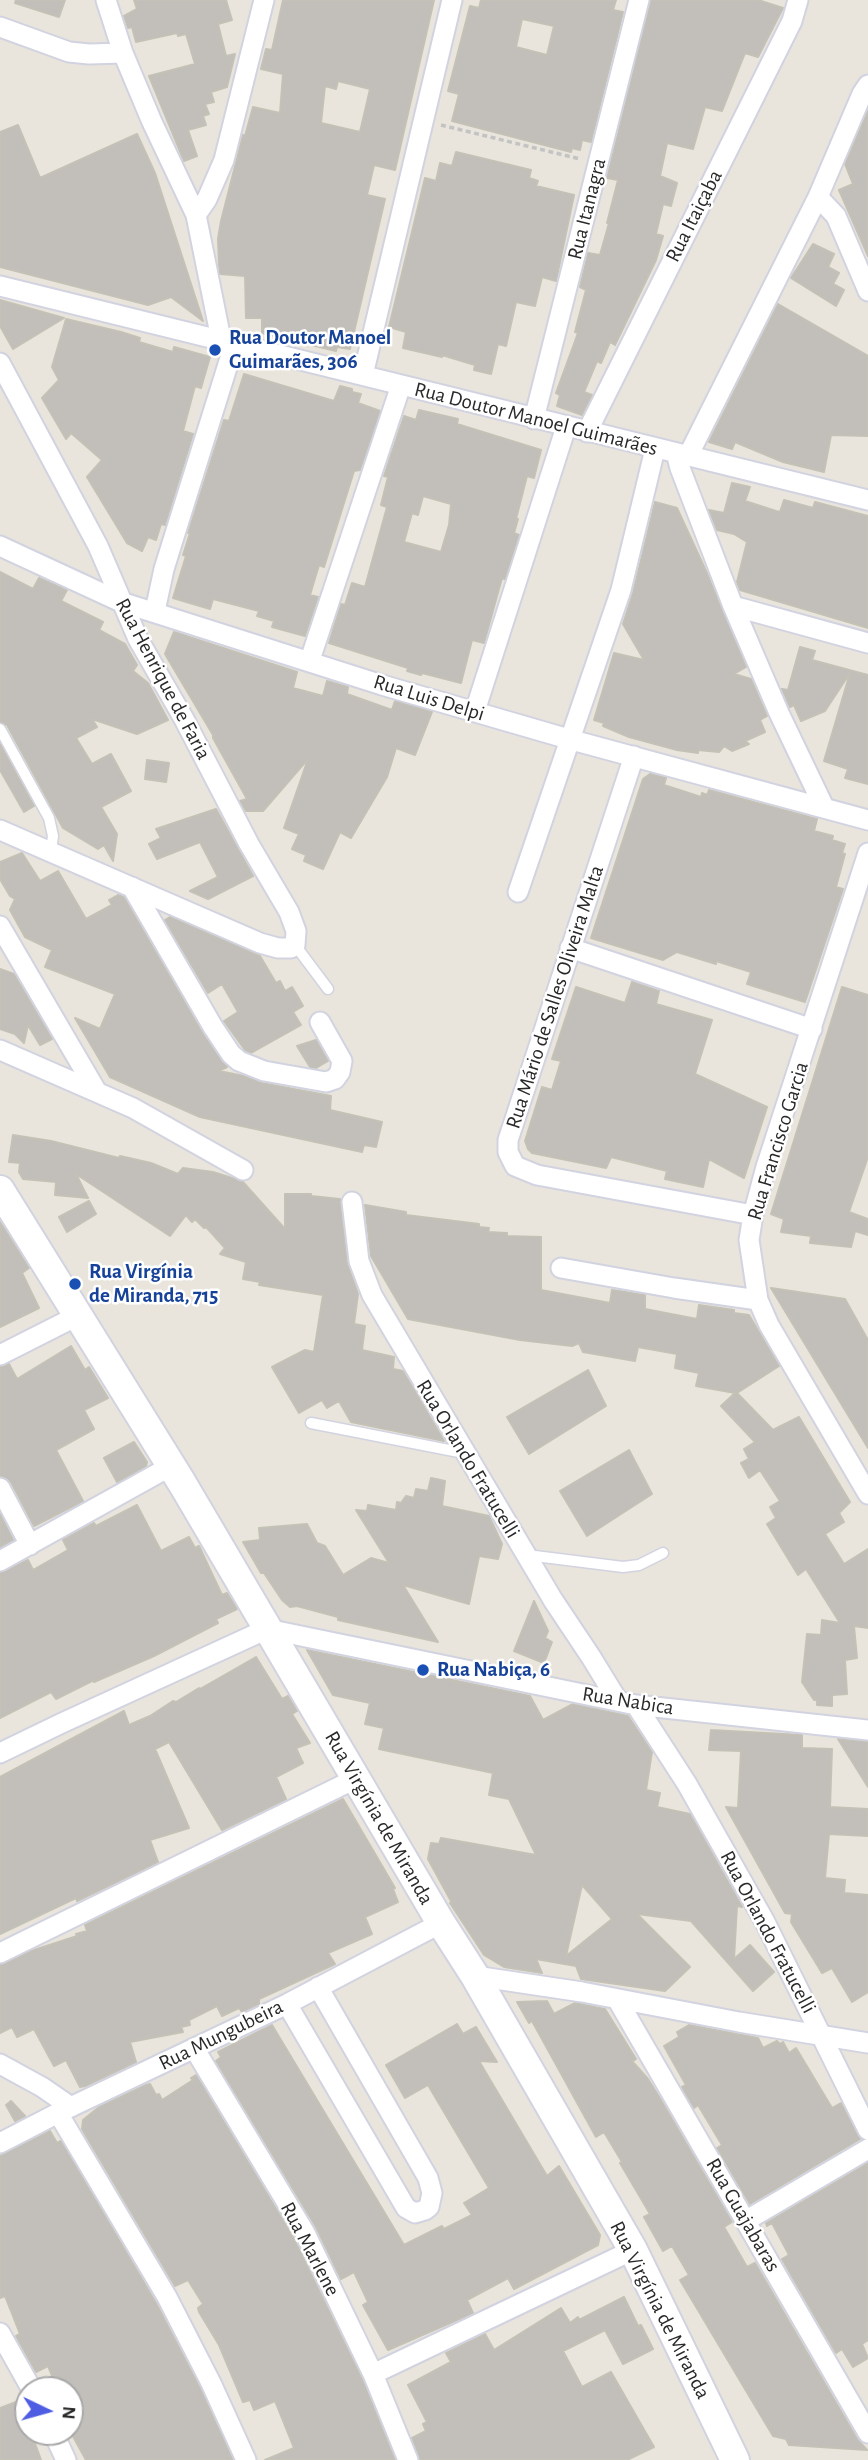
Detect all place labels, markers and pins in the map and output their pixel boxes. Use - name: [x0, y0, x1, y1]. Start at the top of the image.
- place label: Rua Doutor Manoel Guimarães, 306: [229, 325, 391, 375]
- marker: Rua Doutor Manoel Guimarães, 306: [207, 342, 223, 358]
- place label: Rua Virgínia de Miranda, 715: [89, 1259, 218, 1309]
- marker: Rua Virgínia de Miranda, 715: [67, 1276, 83, 1292]
- place label: Rua Nabiça, 6: [437, 1657, 550, 1683]
- marker: Rua Nabiça, 6: [415, 1662, 431, 1678]

